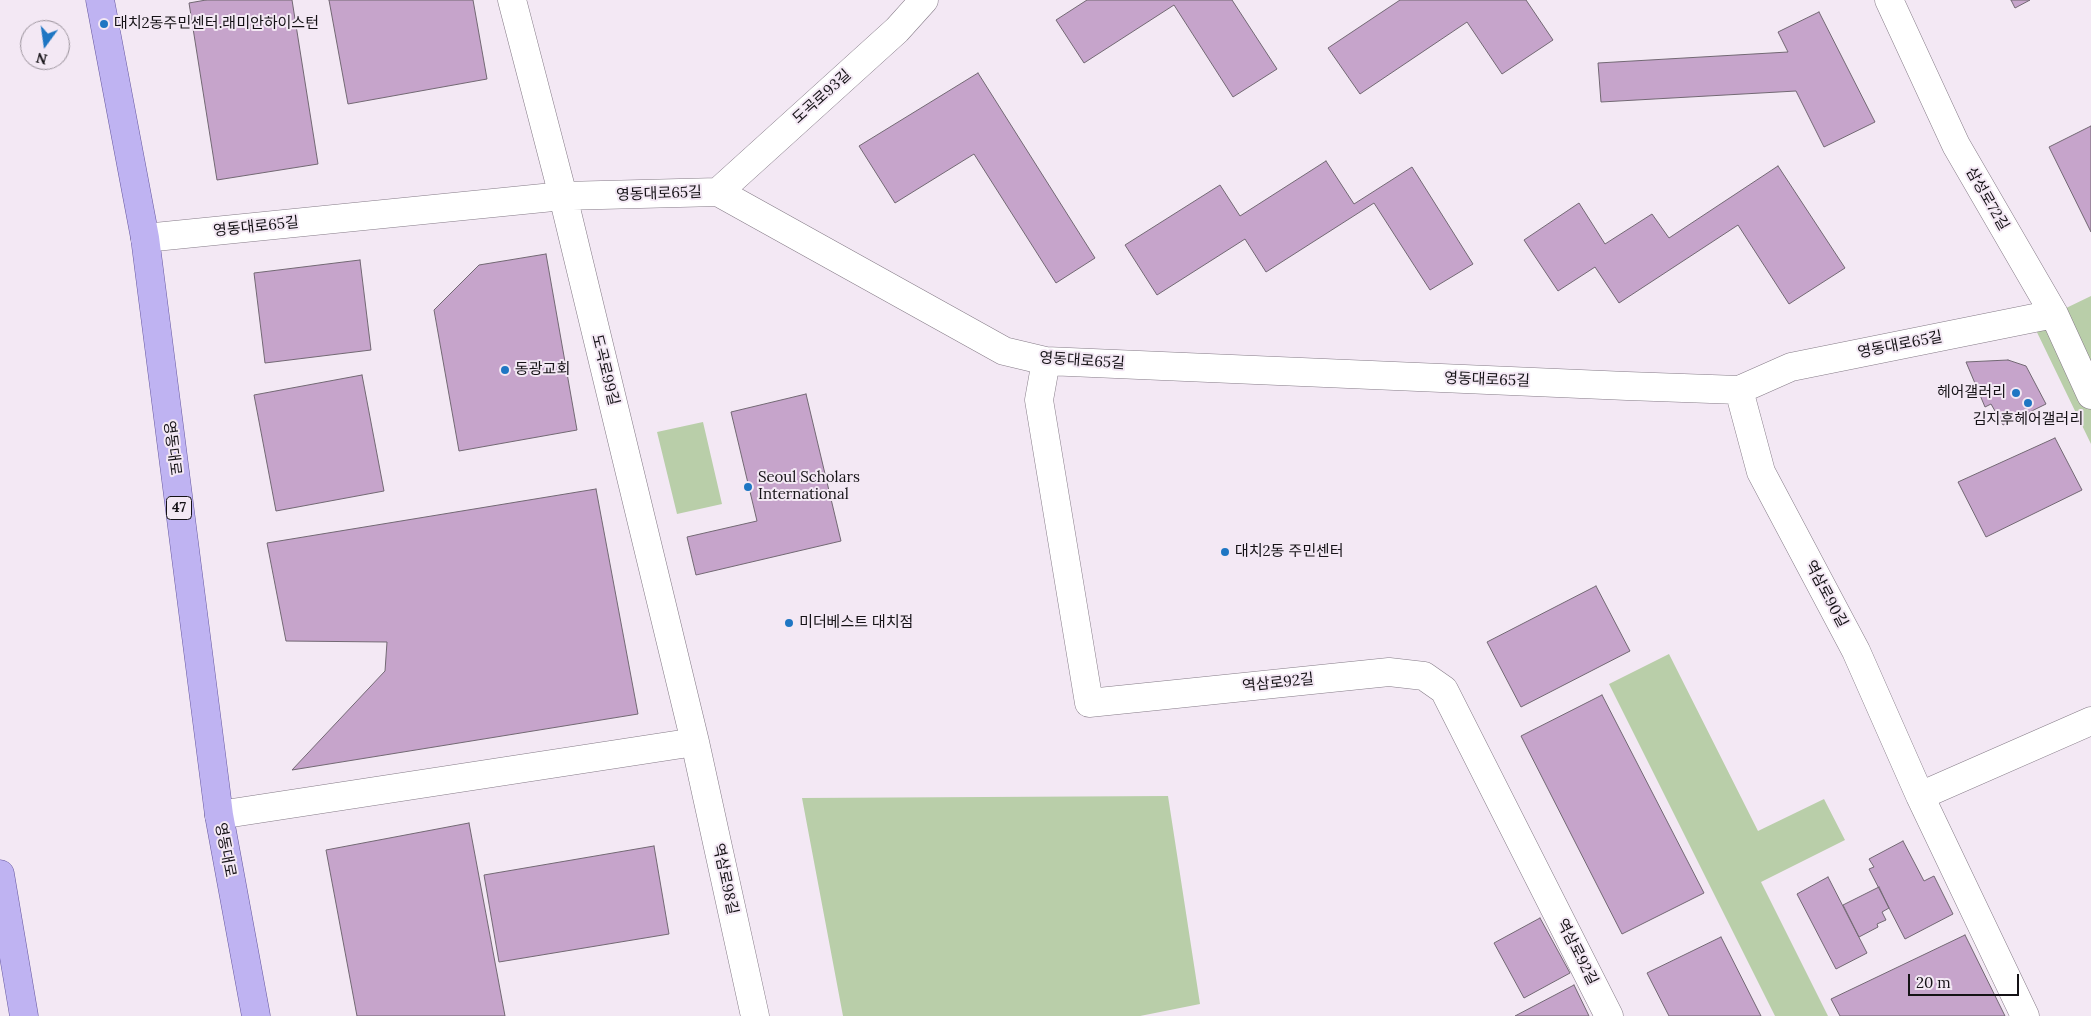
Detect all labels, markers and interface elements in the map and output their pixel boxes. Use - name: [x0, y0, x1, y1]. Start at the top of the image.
- place label: 대치2동주민센터.래미안하이스턴: [114, 15, 319, 33]
- marker: 대치2동주민센터.래미안하이스턴: [98, 18, 110, 30]
- north arrow: [20, 20, 70, 70]
- text: N: [34, 49, 49, 69]
- street label: 도곡로93길: [789, 66, 855, 128]
- street label: 삼성로72길: [1962, 164, 2012, 234]
- street label: 영동대로65길: [616, 184, 702, 204]
- street label: 영동대로65길: [212, 214, 300, 240]
- street label: 영동대로65길: [1856, 328, 1944, 362]
- street label: 도곡로99길: [587, 333, 623, 407]
- street label: 영동대로65길: [1039, 349, 1125, 373]
- place label: 동광교회: [515, 361, 570, 379]
- marker: 동광교회: [499, 364, 511, 376]
- street label: 영동대로65길: [1444, 370, 1530, 390]
- place label: 헤어갤러리: [1937, 384, 2006, 402]
- marker: 헤어갤러리: [2010, 387, 2022, 399]
- marker: 김지후헤어갤러리: [2022, 397, 2034, 409]
- place label: 김지후헤어갤러리: [1973, 411, 2083, 429]
- street label: 영동대로: [160, 420, 184, 476]
- place label: Seoul Scholars International: [758, 469, 860, 504]
- marker: Seoul Scholars International: [742, 481, 754, 493]
- road number: 47: [166, 496, 192, 520]
- place label: 대치2동 주민센터: [1235, 543, 1344, 561]
- marker: 대치2동 주민센터: [1219, 546, 1231, 558]
- street label: 역삼로90길: [1801, 557, 1851, 631]
- place label: 미더베스트 대치점: [799, 614, 913, 632]
- marker: 미더베스트 대치점: [783, 617, 795, 629]
- street label: 역삼로92길: [1241, 670, 1315, 696]
- street label: 영동대로: [211, 821, 239, 879]
- street label: 역삼로98길: [709, 842, 741, 916]
- street label: 역삼로92길: [1553, 916, 1601, 988]
- scale bar: [1911, 964, 2022, 996]
- text: 20 m: [1916, 973, 1951, 992]

